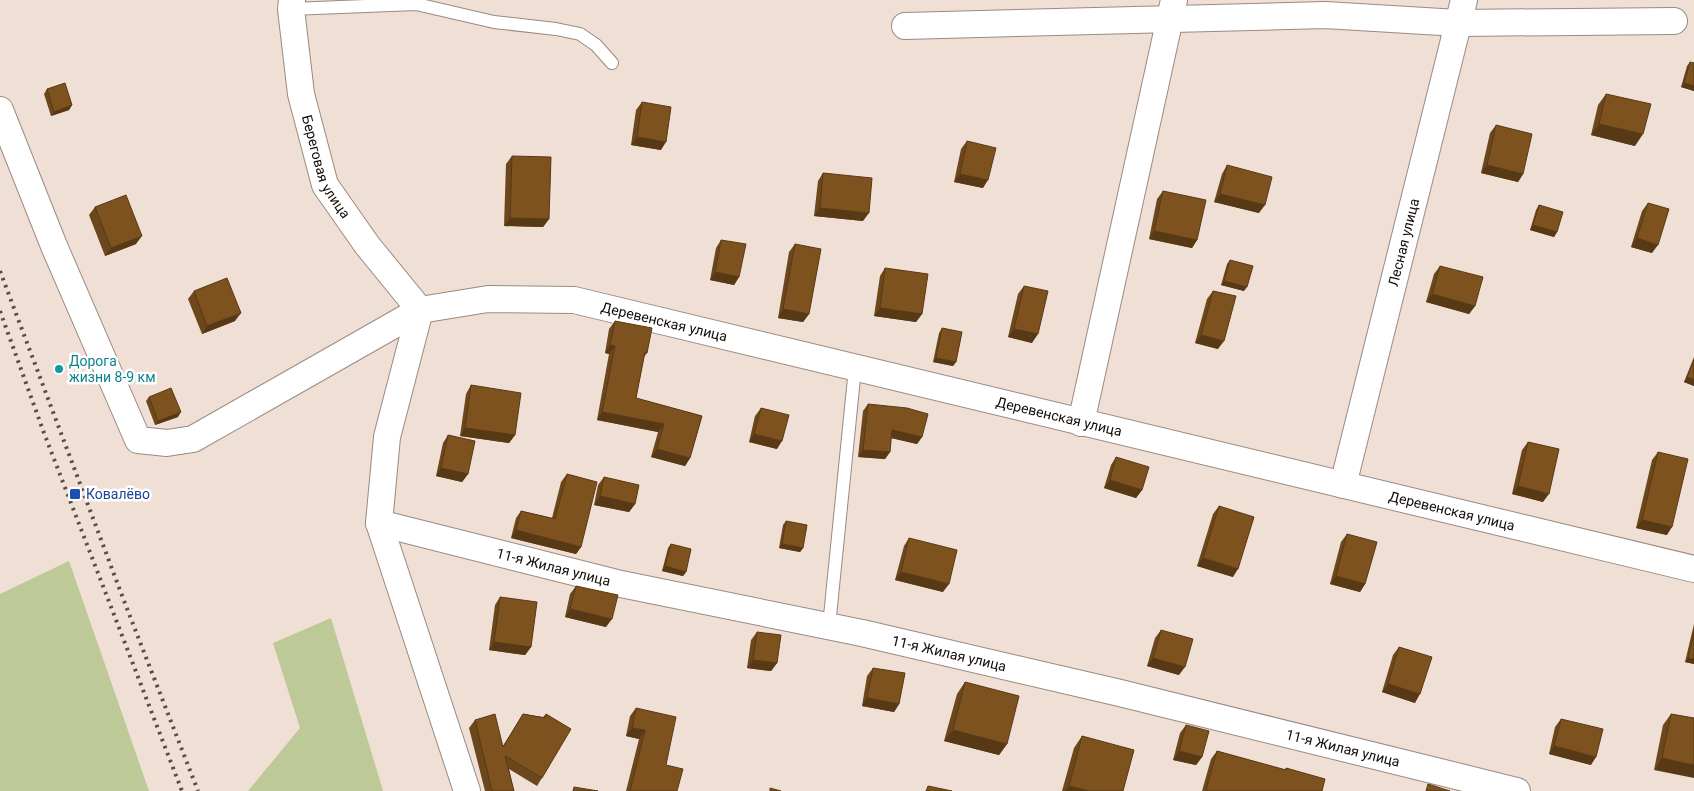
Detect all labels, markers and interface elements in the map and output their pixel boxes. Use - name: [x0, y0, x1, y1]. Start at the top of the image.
- street label: Береговая улица: [299, 113, 354, 221]
- street label: Лесная улица: [1385, 197, 1422, 288]
- street label: Деревенская улица: [600, 299, 729, 345]
- place label: Дорога жизни 8-9 км: [69, 353, 156, 385]
- marker: Дорога жизни 8-9 км: [53, 363, 65, 375]
- street label: Деревенская улица: [994, 394, 1124, 439]
- place label: Ковалёво: [86, 486, 150, 502]
- marker: Ковалёво: [68, 487, 82, 501]
- street label: Деревенская улица: [1387, 488, 1516, 534]
- street label: 11-я Жилая улица: [495, 545, 612, 589]
- street label: 11-я Жилая улица: [890, 632, 1008, 674]
- street label: 11-я Жилая улица: [1284, 726, 1402, 770]

